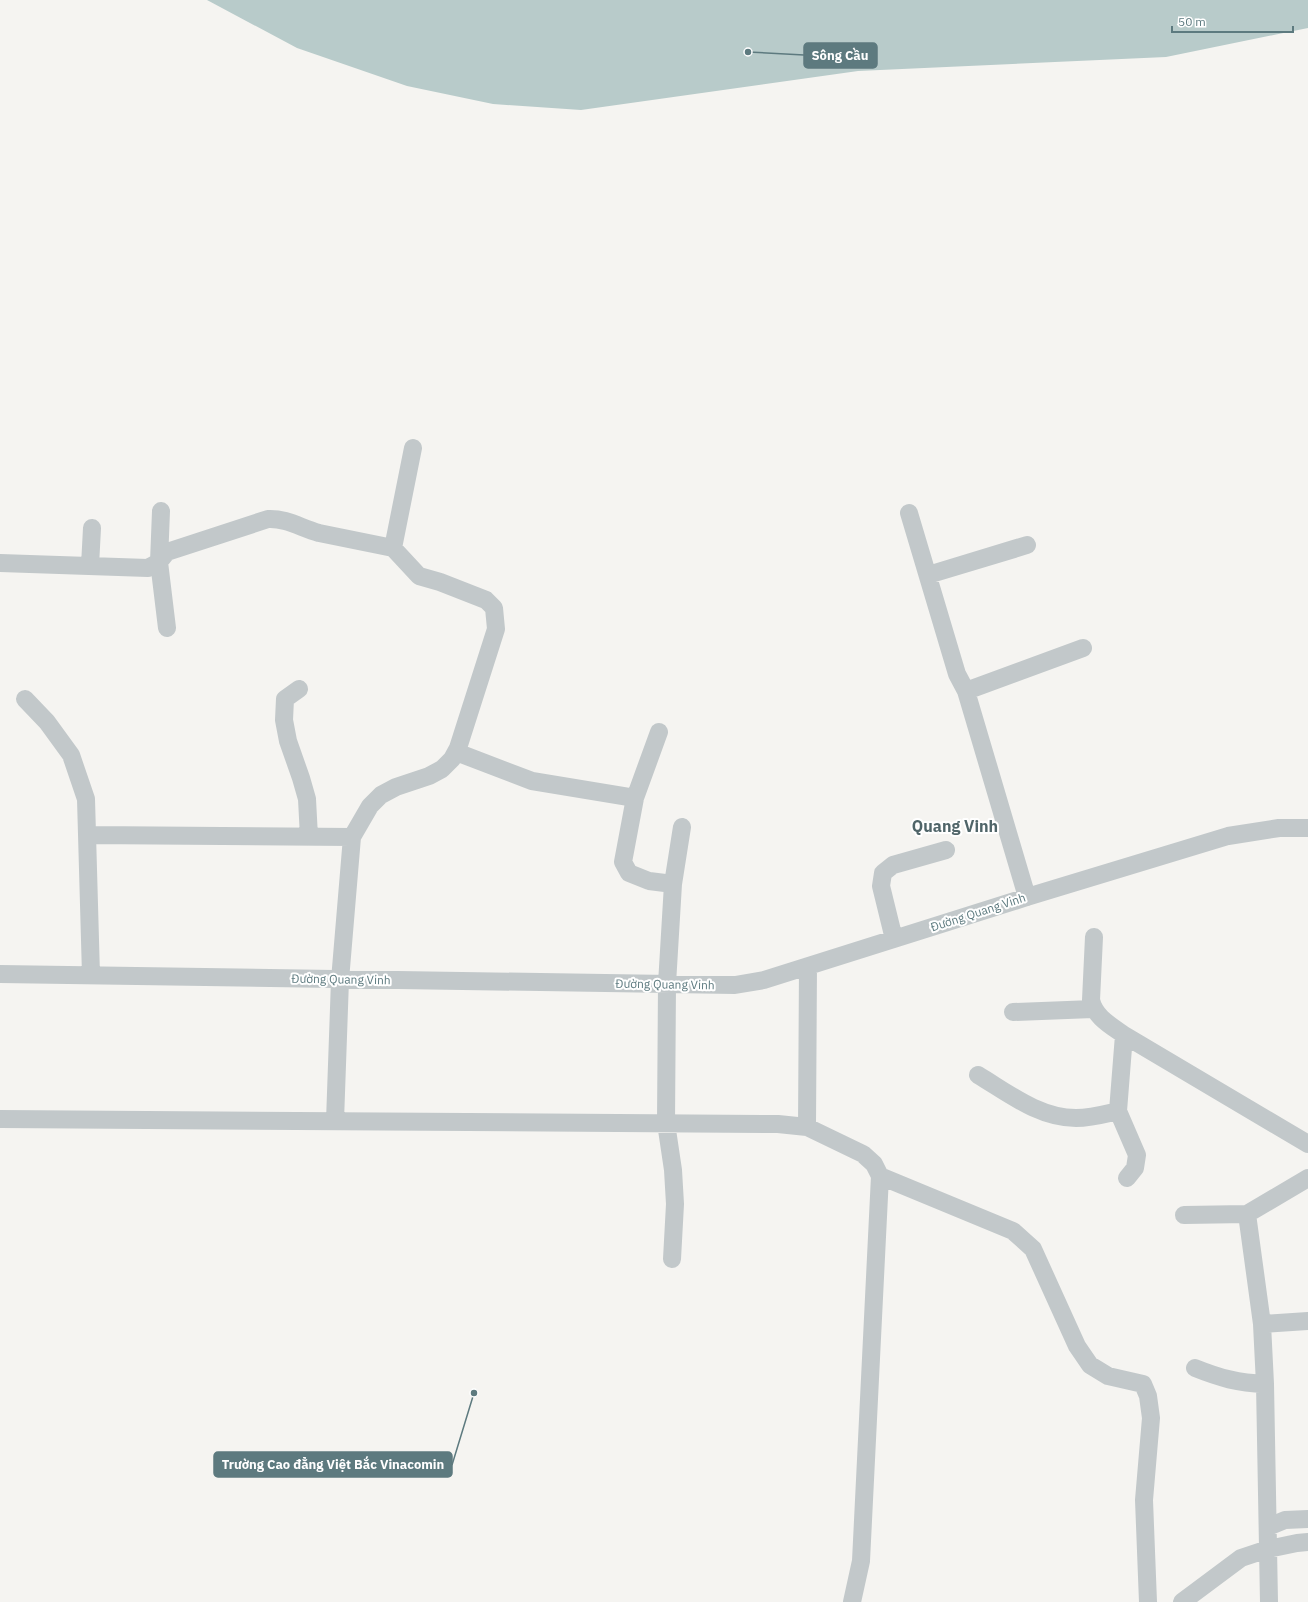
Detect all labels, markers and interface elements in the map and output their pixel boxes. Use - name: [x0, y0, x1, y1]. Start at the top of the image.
- scale bar: [1172, 8, 1293, 34]
- text: 50 m: [1178, 14, 1206, 29]
- callout: Sông Cầu: [804, 43, 877, 68]
- text: Sông Cầu: [811, 47, 869, 64]
- district label: Quang Vinh: [912, 816, 998, 836]
- street label: Đường Quang Vinh: [928, 890, 1028, 934]
- street label: Đường Quang Vinh: [291, 971, 391, 987]
- street label: Đường Quang Vinh: [615, 976, 715, 992]
- callout: Trường Cao đẳng Việt Bắc Vinacomin: [214, 1452, 452, 1477]
- text: Trường Cao đẳng Việt Bắc Vinacomin: [222, 1456, 444, 1473]

